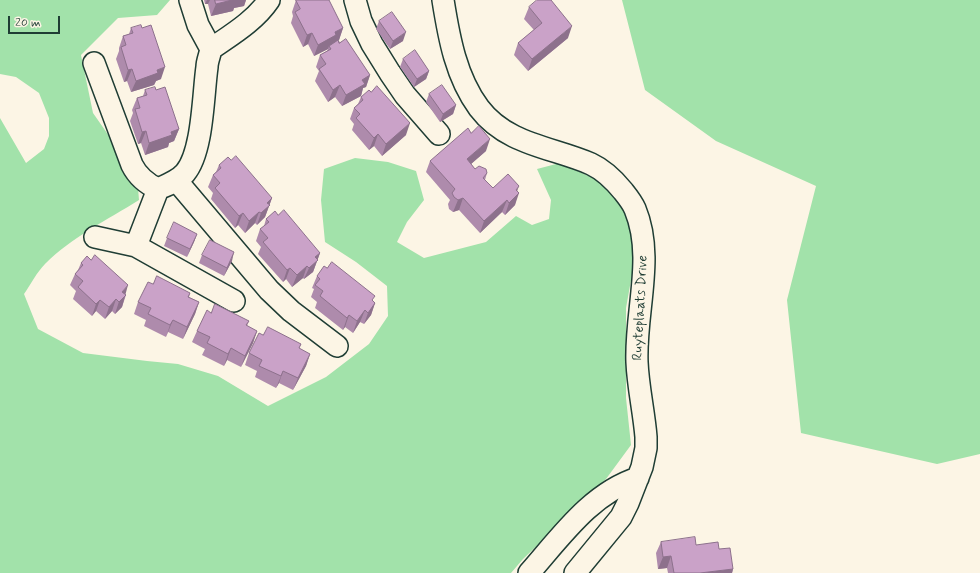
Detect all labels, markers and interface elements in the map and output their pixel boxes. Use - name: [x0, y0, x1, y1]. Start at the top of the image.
- scale bar: [10, 8, 62, 34]
- text: 20 m: [15, 15, 41, 31]
- street label: Ruyteplaats Drive: [630, 255, 652, 361]

